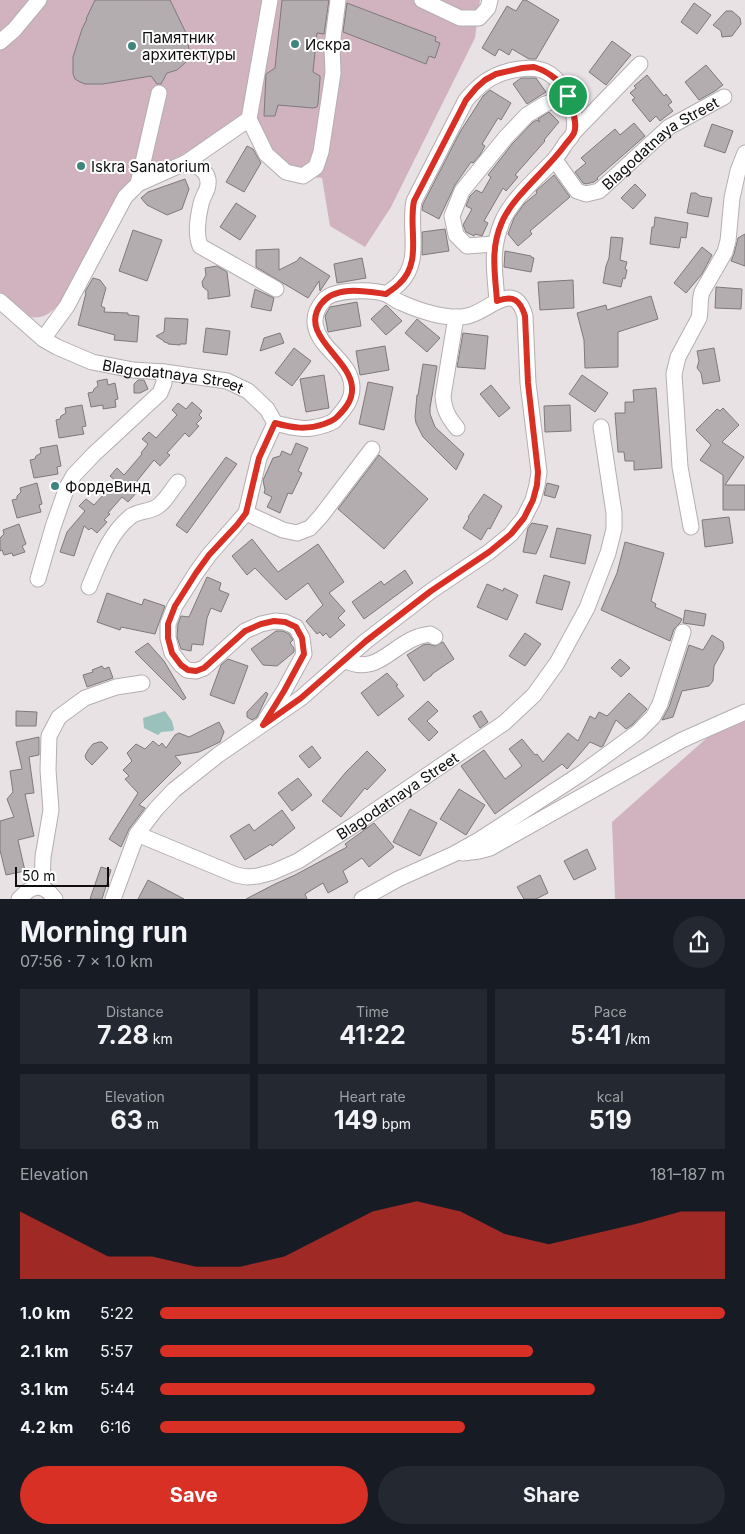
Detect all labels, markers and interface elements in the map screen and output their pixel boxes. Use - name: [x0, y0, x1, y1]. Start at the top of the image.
- place label: Памятник архитектуры: [142, 28, 236, 64]
- place label: Искра: [305, 35, 351, 54]
- marker: Искра: [289, 38, 301, 50]
- marker: Памятник архитектуры: [126, 40, 138, 52]
- pin: [547, 75, 589, 117]
- icon: arrive: [554, 82, 582, 110]
- street label: Blagodatnaya Street: [597, 92, 722, 194]
- place label: Iskra Sanatorium: [91, 157, 210, 176]
- marker: Iskra Sanatorium: [75, 160, 87, 172]
- street label: Blagodatnaya Street: [101, 355, 247, 397]
- place label: ФордеВинд: [65, 477, 151, 496]
- marker: ФордеВинд: [49, 480, 61, 492]
- street label: Blagodatnaya Street: [333, 748, 462, 843]
- scale bar: [15, 864, 109, 887]
- text: 50 m: [22, 867, 56, 884]
- text: Morning run: [20, 915, 188, 949]
- button: share: [673, 916, 725, 968]
- text: 07:56 · 7 × 1.0 km: [20, 951, 153, 971]
- text: Distance: [106, 1003, 164, 1020]
- text: Time: [356, 1003, 389, 1020]
- text: Pace: [594, 1003, 627, 1020]
- text: 7.28: [97, 1020, 149, 1050]
- text: 41:22: [339, 1020, 406, 1050]
- text: 5:41: [570, 1020, 621, 1050]
- text: km: [149, 1030, 173, 1047]
- text: /km: [621, 1030, 650, 1047]
- text: Elevation: [105, 1088, 165, 1105]
- text: Heart rate: [339, 1088, 406, 1105]
- text: kcal: [597, 1088, 624, 1105]
- text: 63: [111, 1105, 143, 1135]
- text: 149: [334, 1105, 378, 1135]
- text: 519: [589, 1105, 632, 1135]
- text: m: [143, 1115, 159, 1132]
- text: bpm: [378, 1115, 411, 1132]
- text: Elevation: [20, 1164, 89, 1184]
- text: 181–187 m: [650, 1164, 725, 1184]
- text: 1.0 km: [20, 1303, 70, 1323]
- text: 5:22: [100, 1303, 134, 1323]
- text: 2.1 km: [20, 1341, 69, 1361]
- text: 5:57: [100, 1341, 133, 1361]
- text: 3.1 km: [20, 1379, 68, 1399]
- text: 5:44: [100, 1379, 135, 1399]
- text: 4.2 km: [20, 1417, 73, 1437]
- text: 6:16: [100, 1417, 131, 1437]
- button: Save: [20, 1466, 368, 1524]
- button: Share: [378, 1466, 725, 1524]

